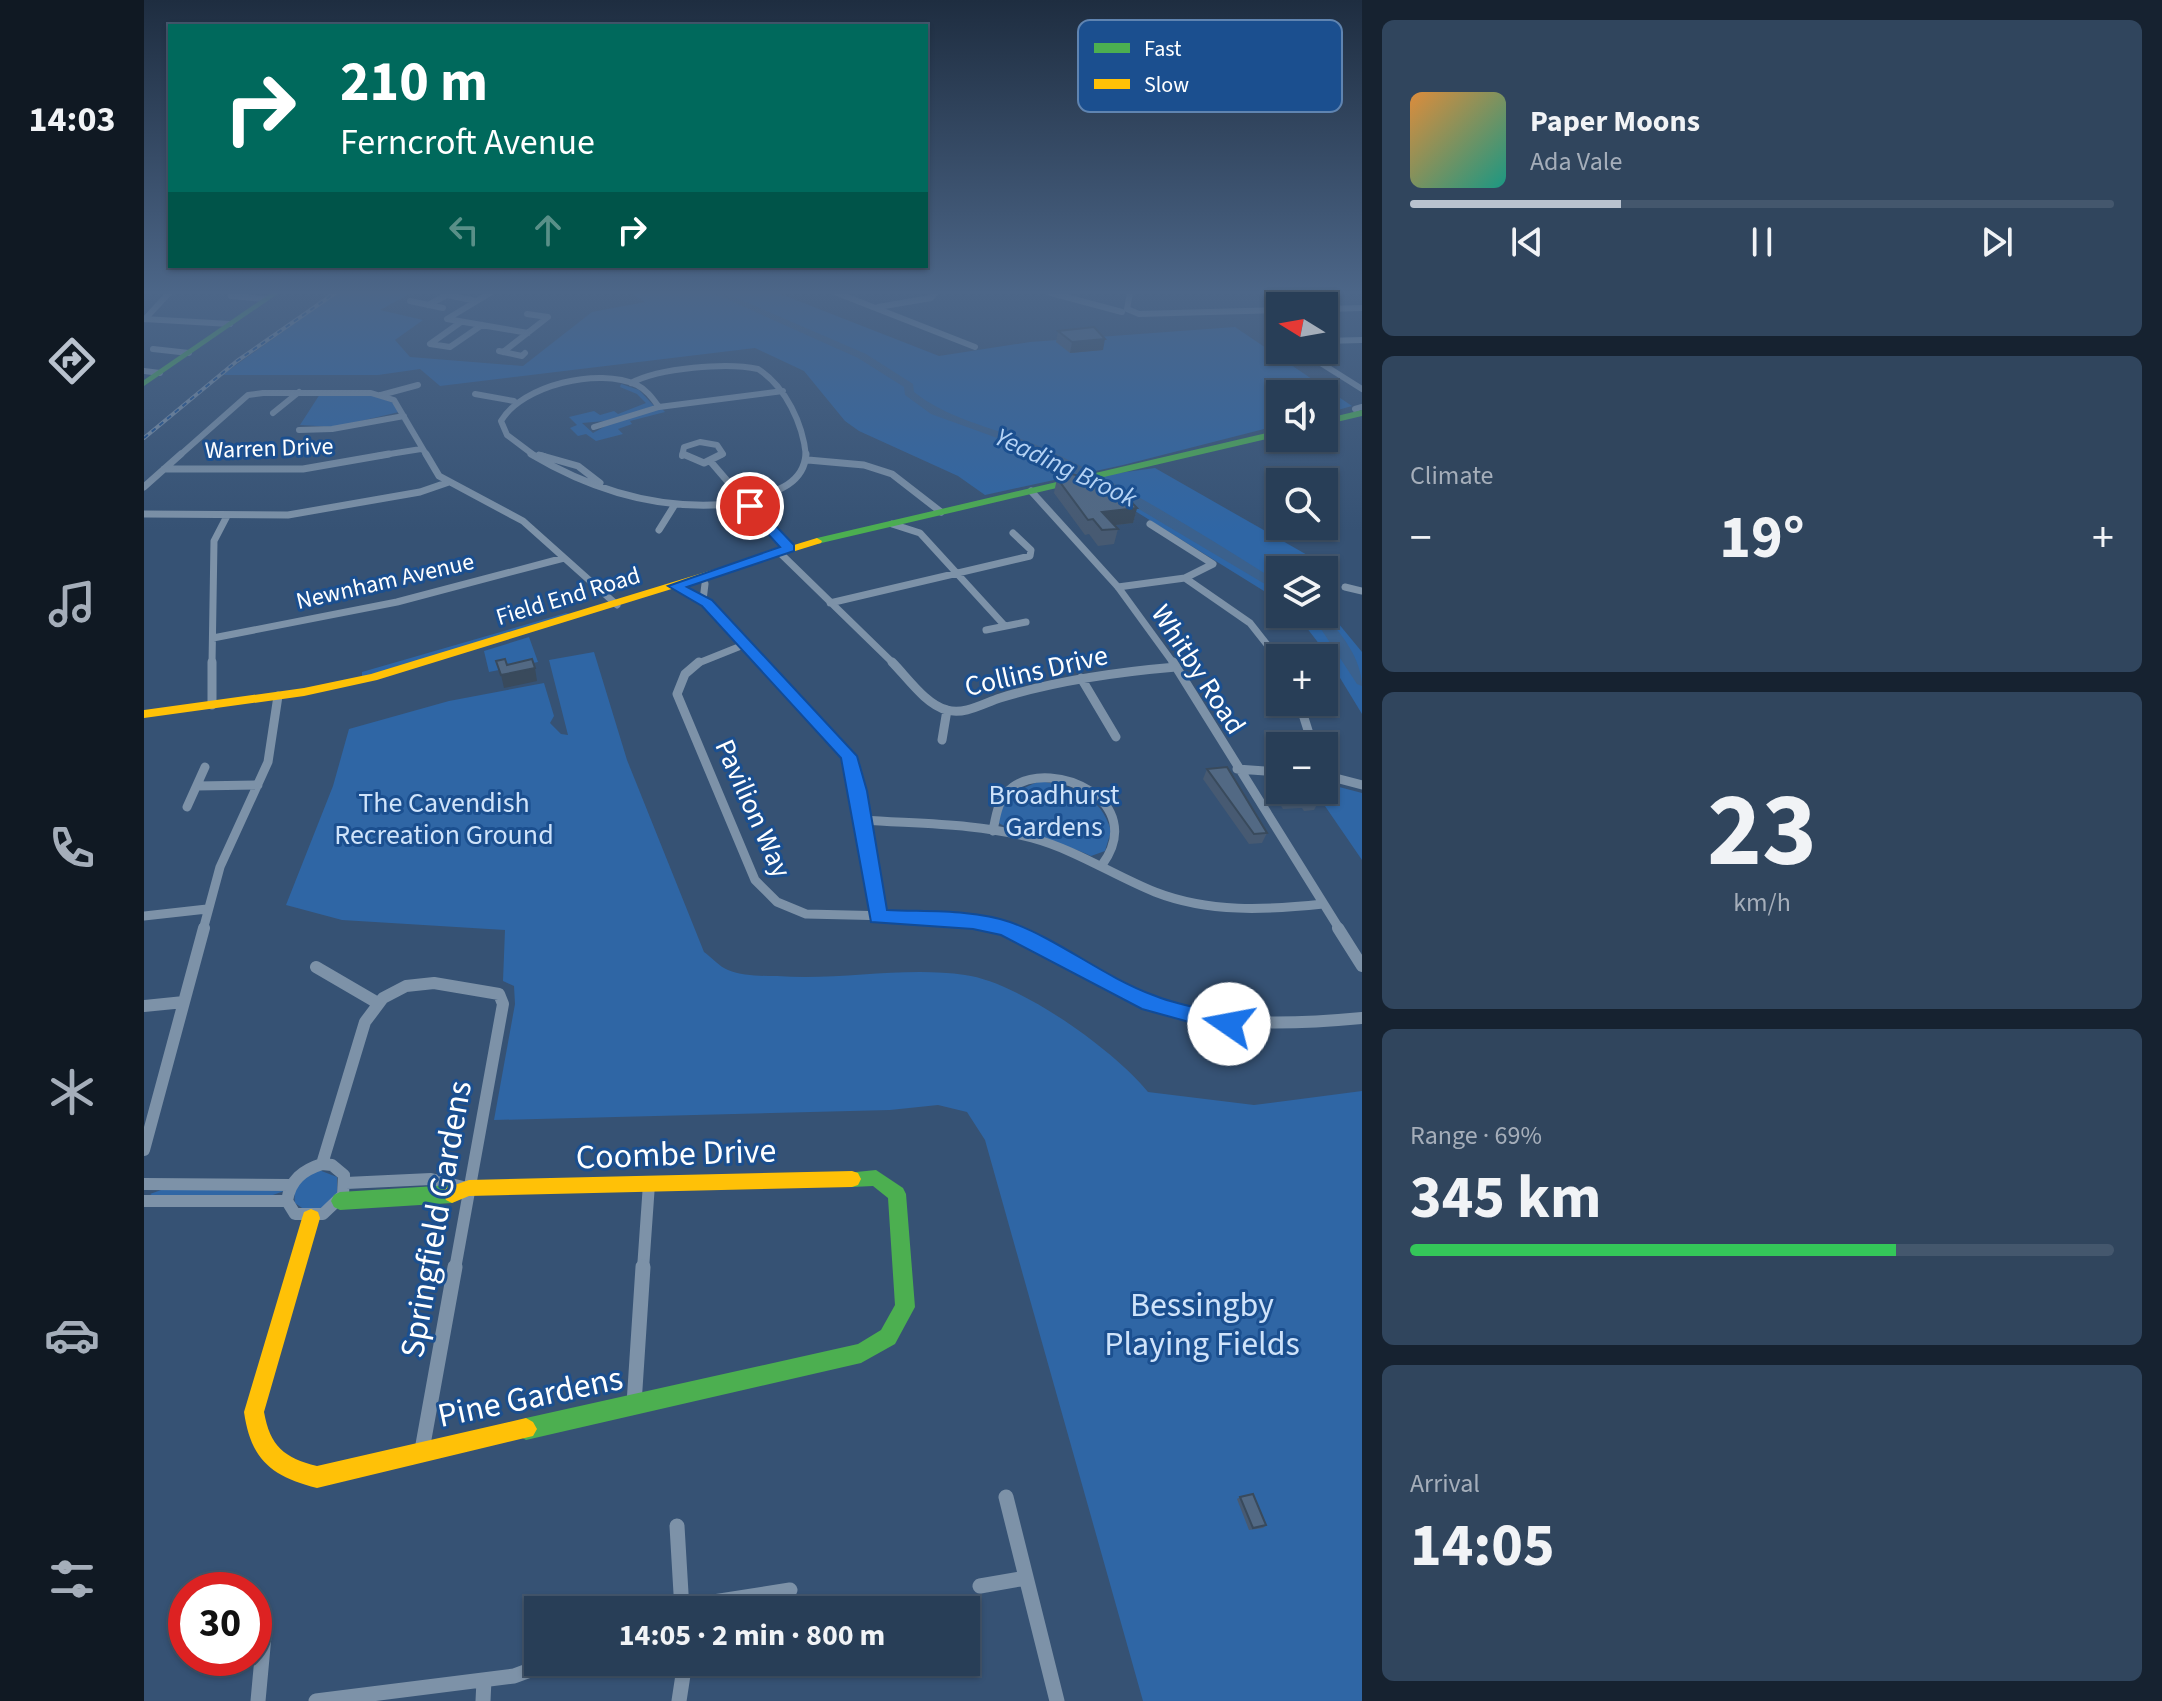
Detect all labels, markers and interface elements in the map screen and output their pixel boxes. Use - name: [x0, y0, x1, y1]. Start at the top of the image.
- legend: [1078, 20, 1342, 112]
- text: Fast: [1144, 33, 1182, 65]
- text: 210 m: [340, 43, 488, 122]
- icon: right: [208, 56, 312, 160]
- text: Slow: [1144, 69, 1189, 101]
- text: 14:03: [29, 94, 115, 145]
- text: Paper Moons: [1530, 100, 1700, 143]
- text: Ferncroft Avenue: [340, 117, 595, 168]
- text: Ada Vale: [1530, 143, 1622, 180]
- icon: left: [442, 208, 486, 252]
- icon: ahead: [526, 208, 570, 252]
- icon: right: [610, 208, 654, 252]
- icon: previous: [1505, 220, 1549, 264]
- icon: pause: [1740, 220, 1784, 264]
- icon: next: [1975, 220, 2019, 264]
- north arrow: [1266, 292, 1338, 364]
- map controls: [1266, 292, 1338, 804]
- icon: directions: [44, 333, 100, 389]
- button: sound: [1266, 380, 1338, 452]
- water label: Yeading Brook: [989, 418, 1143, 517]
- street label: Warren Drive: [204, 429, 334, 468]
- text: Climate: [1410, 457, 1494, 494]
- button: search: [1266, 468, 1338, 540]
- pin: [716, 472, 784, 540]
- icon: arrive: [728, 484, 772, 528]
- text: 19°: [1719, 496, 1805, 581]
- text: −: [1410, 507, 1432, 570]
- text: +: [2092, 507, 2114, 570]
- street label: Newnham Avenue: [293, 544, 478, 619]
- button: layers: [1266, 556, 1338, 628]
- street label: Field End Road: [492, 558, 645, 635]
- icon: music: [44, 576, 100, 632]
- street label: Whitby Road: [1141, 597, 1255, 742]
- street label: Collins Drive: [961, 635, 1112, 707]
- button: +: [1266, 644, 1338, 716]
- button: −: [1266, 732, 1338, 804]
- street label: Pavilion Way: [705, 733, 801, 884]
- text: 23: [1707, 758, 1817, 906]
- park label: Broadhurst Gardens: [988, 775, 1120, 847]
- park label: The Cavendish Recreation Ground: [334, 783, 554, 855]
- icon: phone: [44, 820, 100, 876]
- text: km/h: [1733, 884, 1791, 921]
- position arrow: [1187, 982, 1271, 1066]
- icon: climate: [44, 1064, 100, 1120]
- street label: Springfield Gardens: [388, 1077, 485, 1362]
- text: Range · 69%: [1410, 1117, 1542, 1154]
- street label: Coombe Drive: [575, 1127, 777, 1182]
- text: 345 km: [1410, 1156, 1601, 1241]
- park label: Bessingby Playing Fields: [1104, 1281, 1300, 1369]
- icon: car: [44, 1307, 100, 1363]
- street label: Pine Gardens: [433, 1354, 627, 1441]
- text: Arrival: [1410, 1465, 1480, 1502]
- text: 14:05: [1410, 1504, 1555, 1589]
- icon: filters: [44, 1551, 100, 1607]
- speed limit sign: 30: [168, 1572, 272, 1676]
- text: 14:05 · 2 min · 800 m: [619, 1614, 885, 1657]

